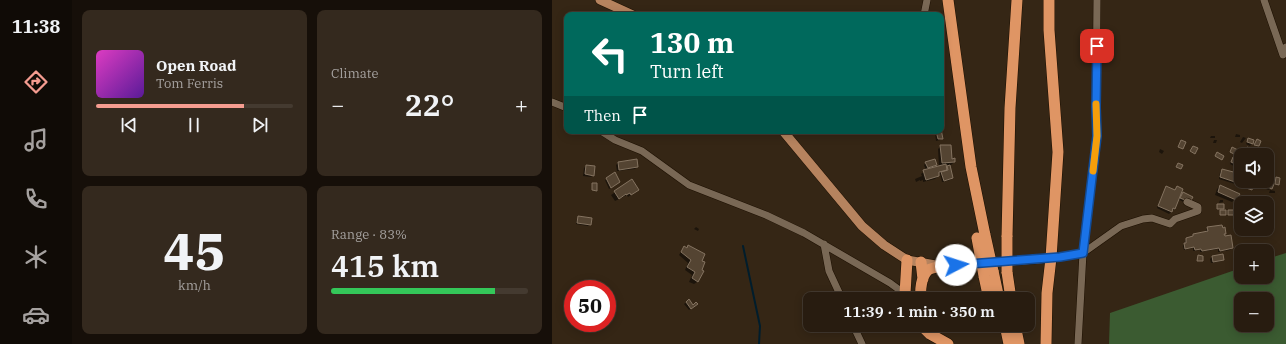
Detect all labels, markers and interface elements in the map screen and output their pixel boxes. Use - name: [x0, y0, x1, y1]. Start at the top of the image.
- text: 11:38: [12, 15, 60, 38]
- text: 130 m: [650, 24, 734, 61]
- icon: left: [584, 28, 636, 80]
- pin: [1080, 29, 1114, 63]
- icon: arrive: [1086, 35, 1108, 57]
- text: Open Road: [156, 56, 236, 75]
- text: Turn left: [650, 60, 724, 83]
- text: Climate: [331, 65, 378, 82]
- icon: directions: [22, 68, 50, 96]
- text: Tom Ferris: [156, 75, 223, 92]
- text: 22°: [404, 85, 455, 124]
- text: −: [331, 90, 344, 119]
- text: +: [515, 90, 528, 119]
- icon: arrive: [629, 104, 651, 126]
- text: Then: [584, 106, 621, 125]
- icon: previous: [118, 114, 140, 136]
- icon: pause: [183, 114, 205, 136]
- icon: next: [249, 114, 271, 136]
- icon: music: [22, 126, 50, 154]
- map controls: [1234, 148, 1274, 332]
- button: sound: [1234, 148, 1274, 188]
- icon: phone: [22, 185, 50, 213]
- button: layers: [1234, 196, 1274, 236]
- text: 45: [163, 217, 226, 284]
- text: Range · 83%: [331, 226, 407, 243]
- icon: climate: [22, 243, 50, 271]
- position arrow: [935, 244, 977, 286]
- button: +: [1234, 244, 1274, 284]
- text: 415 km: [331, 246, 439, 285]
- text: km/h: [178, 277, 211, 294]
- speed limit sign: 50: [564, 280, 616, 332]
- button: −: [1234, 292, 1274, 332]
- icon: car: [22, 301, 50, 329]
- text: 11:39 · 1 min · 350 m: [843, 302, 995, 321]

